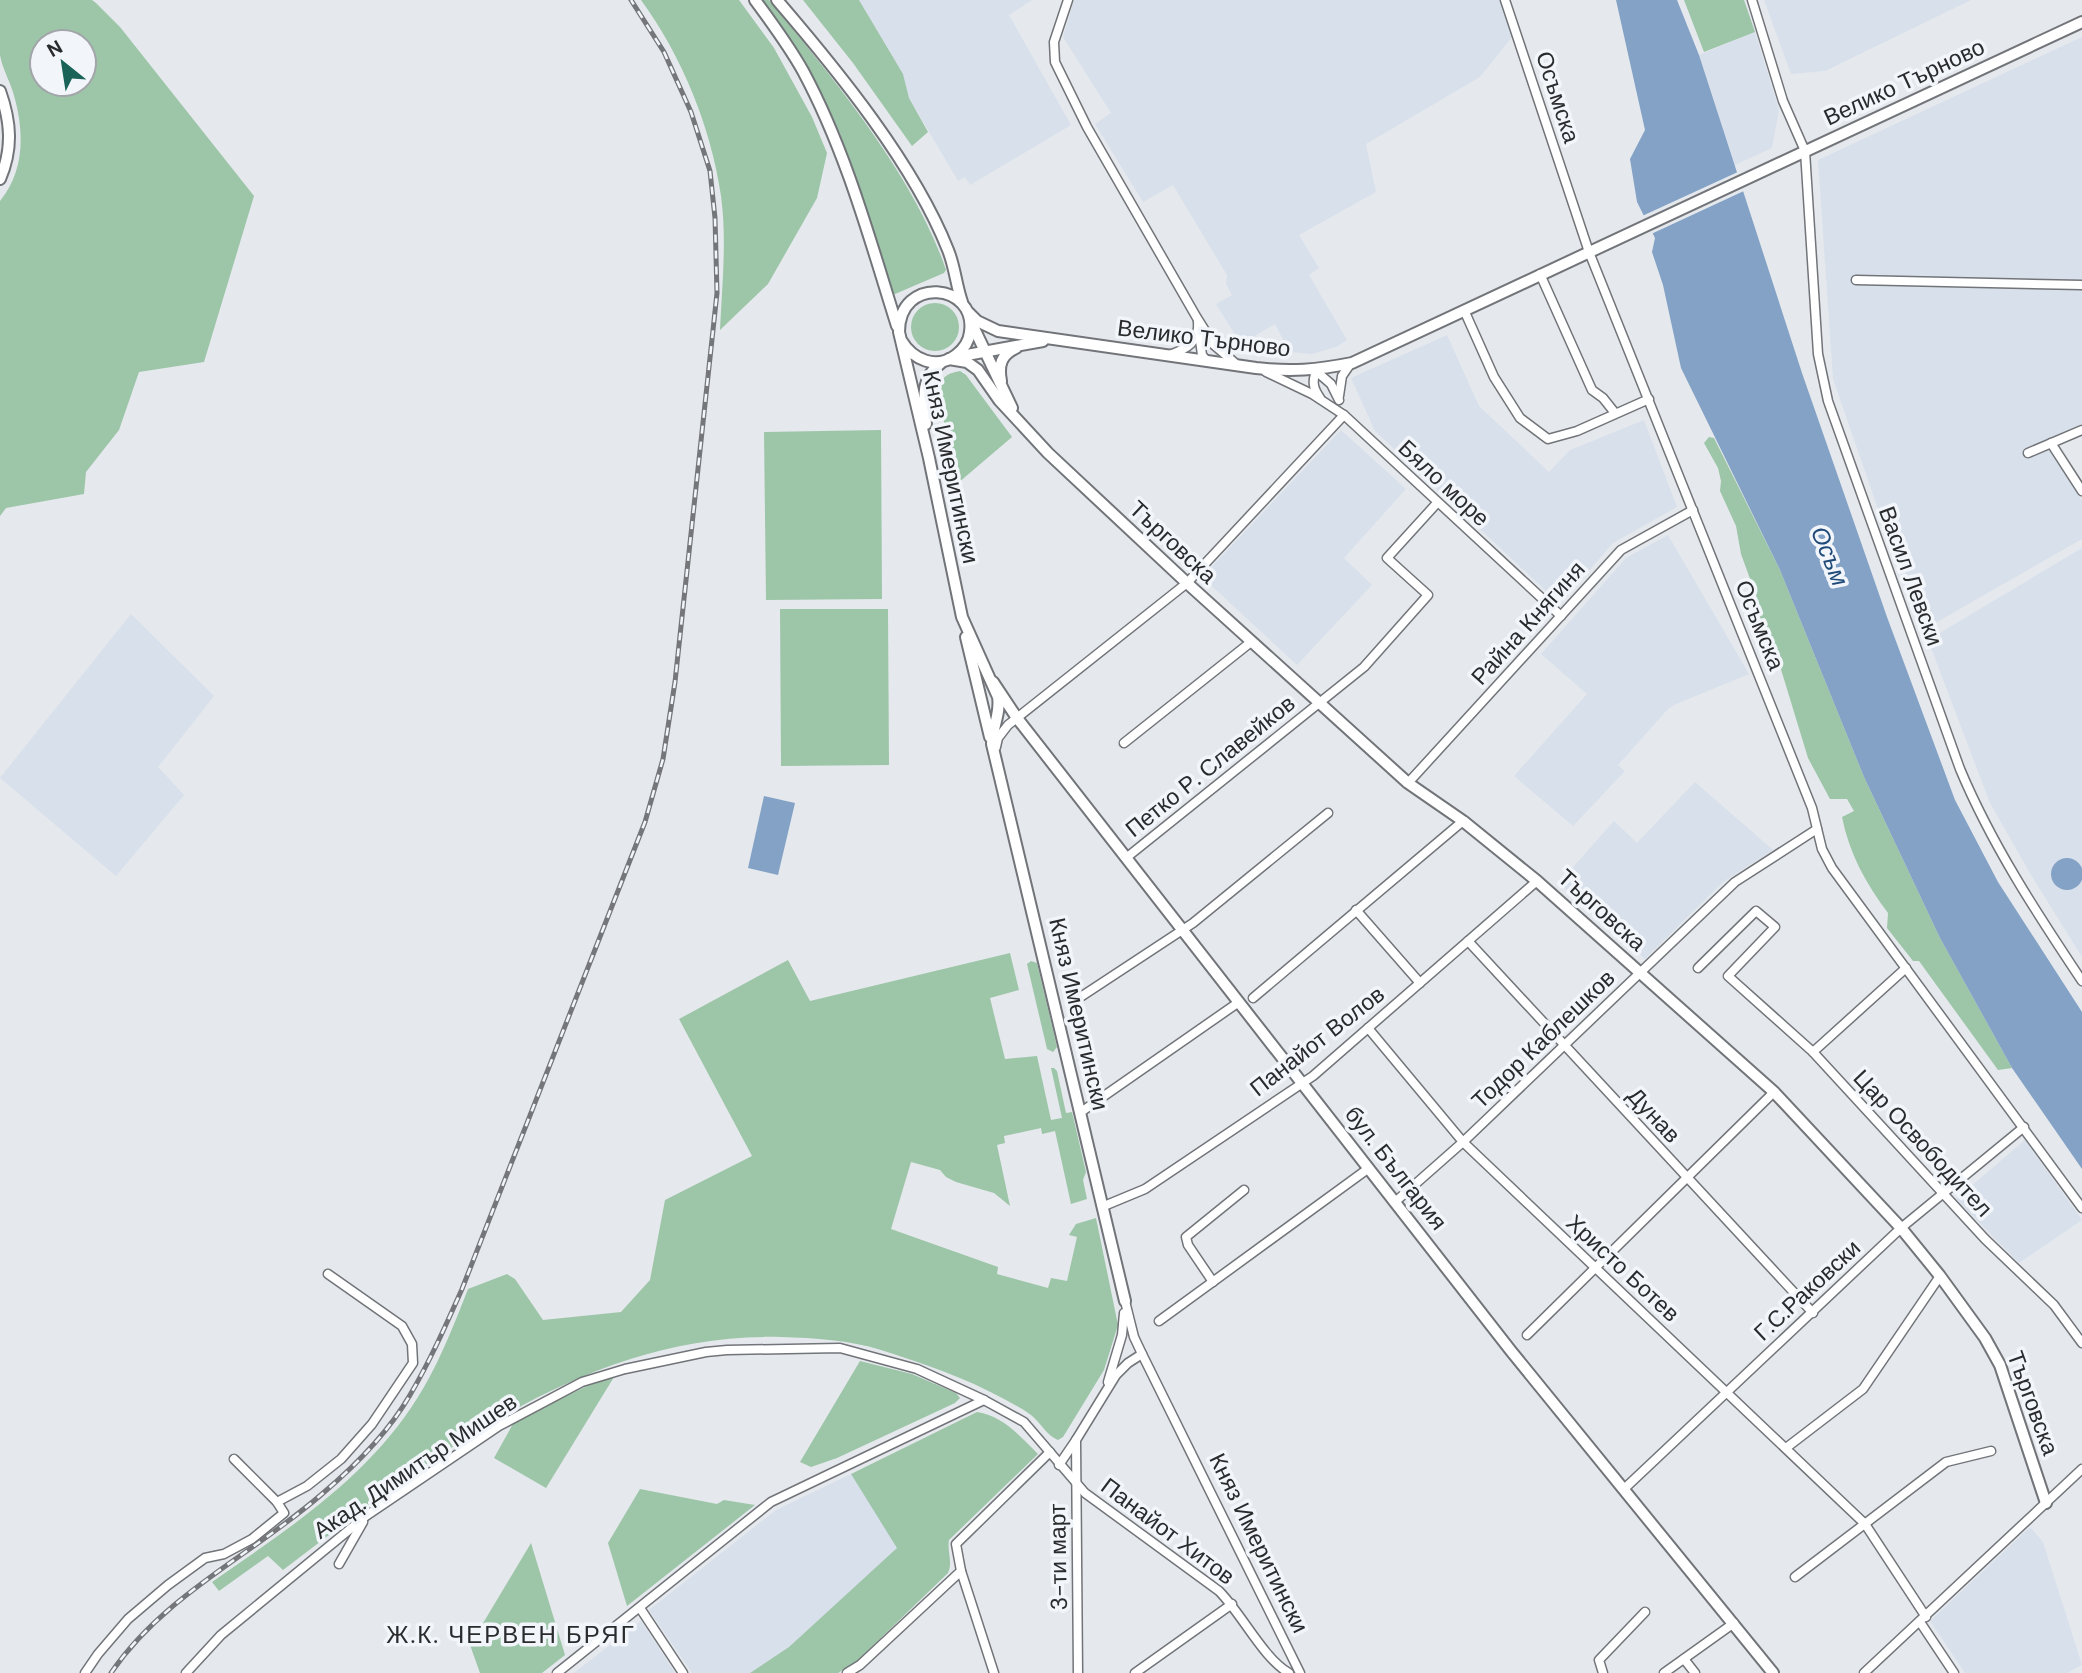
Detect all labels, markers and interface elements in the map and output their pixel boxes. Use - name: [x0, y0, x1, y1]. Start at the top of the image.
- north arrow: [28, 28, 98, 98]
- street label: Велико Търново: [1819, 32, 1989, 132]
- text: N: [42, 34, 67, 63]
- street label: Осъмска: [1529, 47, 1587, 147]
- street label: Велико Търново: [1116, 312, 1292, 364]
- street label: Княз Имеритински: [916, 368, 986, 566]
- street label: Бяло море: [1392, 433, 1496, 533]
- street label: Търговска: [1123, 494, 1223, 590]
- street label: Васил Левски: [1872, 502, 1950, 650]
- water label: Осъм: [1804, 522, 1856, 590]
- street label: Райна Княгиня: [1464, 555, 1592, 691]
- street label: Осъмска: [1728, 576, 1792, 675]
- street label: Петко Р. Славейков: [1119, 688, 1301, 844]
- street label: Търговска: [1552, 862, 1653, 958]
- street label: Княз Имеритински: [1042, 915, 1116, 1113]
- street label: Тодор Каблешков: [1465, 963, 1621, 1115]
- street label: Панайот Волов: [1244, 979, 1390, 1103]
- street label: Цар Освободител: [1847, 1063, 1999, 1223]
- street label: Дунав: [1621, 1081, 1687, 1149]
- street label: бул. България: [1338, 1100, 1454, 1236]
- street label: Христо Ботев: [1560, 1208, 1686, 1328]
- street label: Г.С.Раковски: [1747, 1233, 1867, 1347]
- street label: Търговска: [2000, 1347, 2066, 1459]
- street label: Акад. Димитър Мишев: [307, 1387, 523, 1545]
- street label: Княз Имеритински: [1202, 1448, 1316, 1638]
- street label: Панайот Хитов: [1095, 1471, 1241, 1591]
- street label: 3-ти март: [1042, 1503, 1074, 1611]
- district label: Ж.К. ЧЕРВЕН БРЯГ: [386, 1619, 636, 1650]

